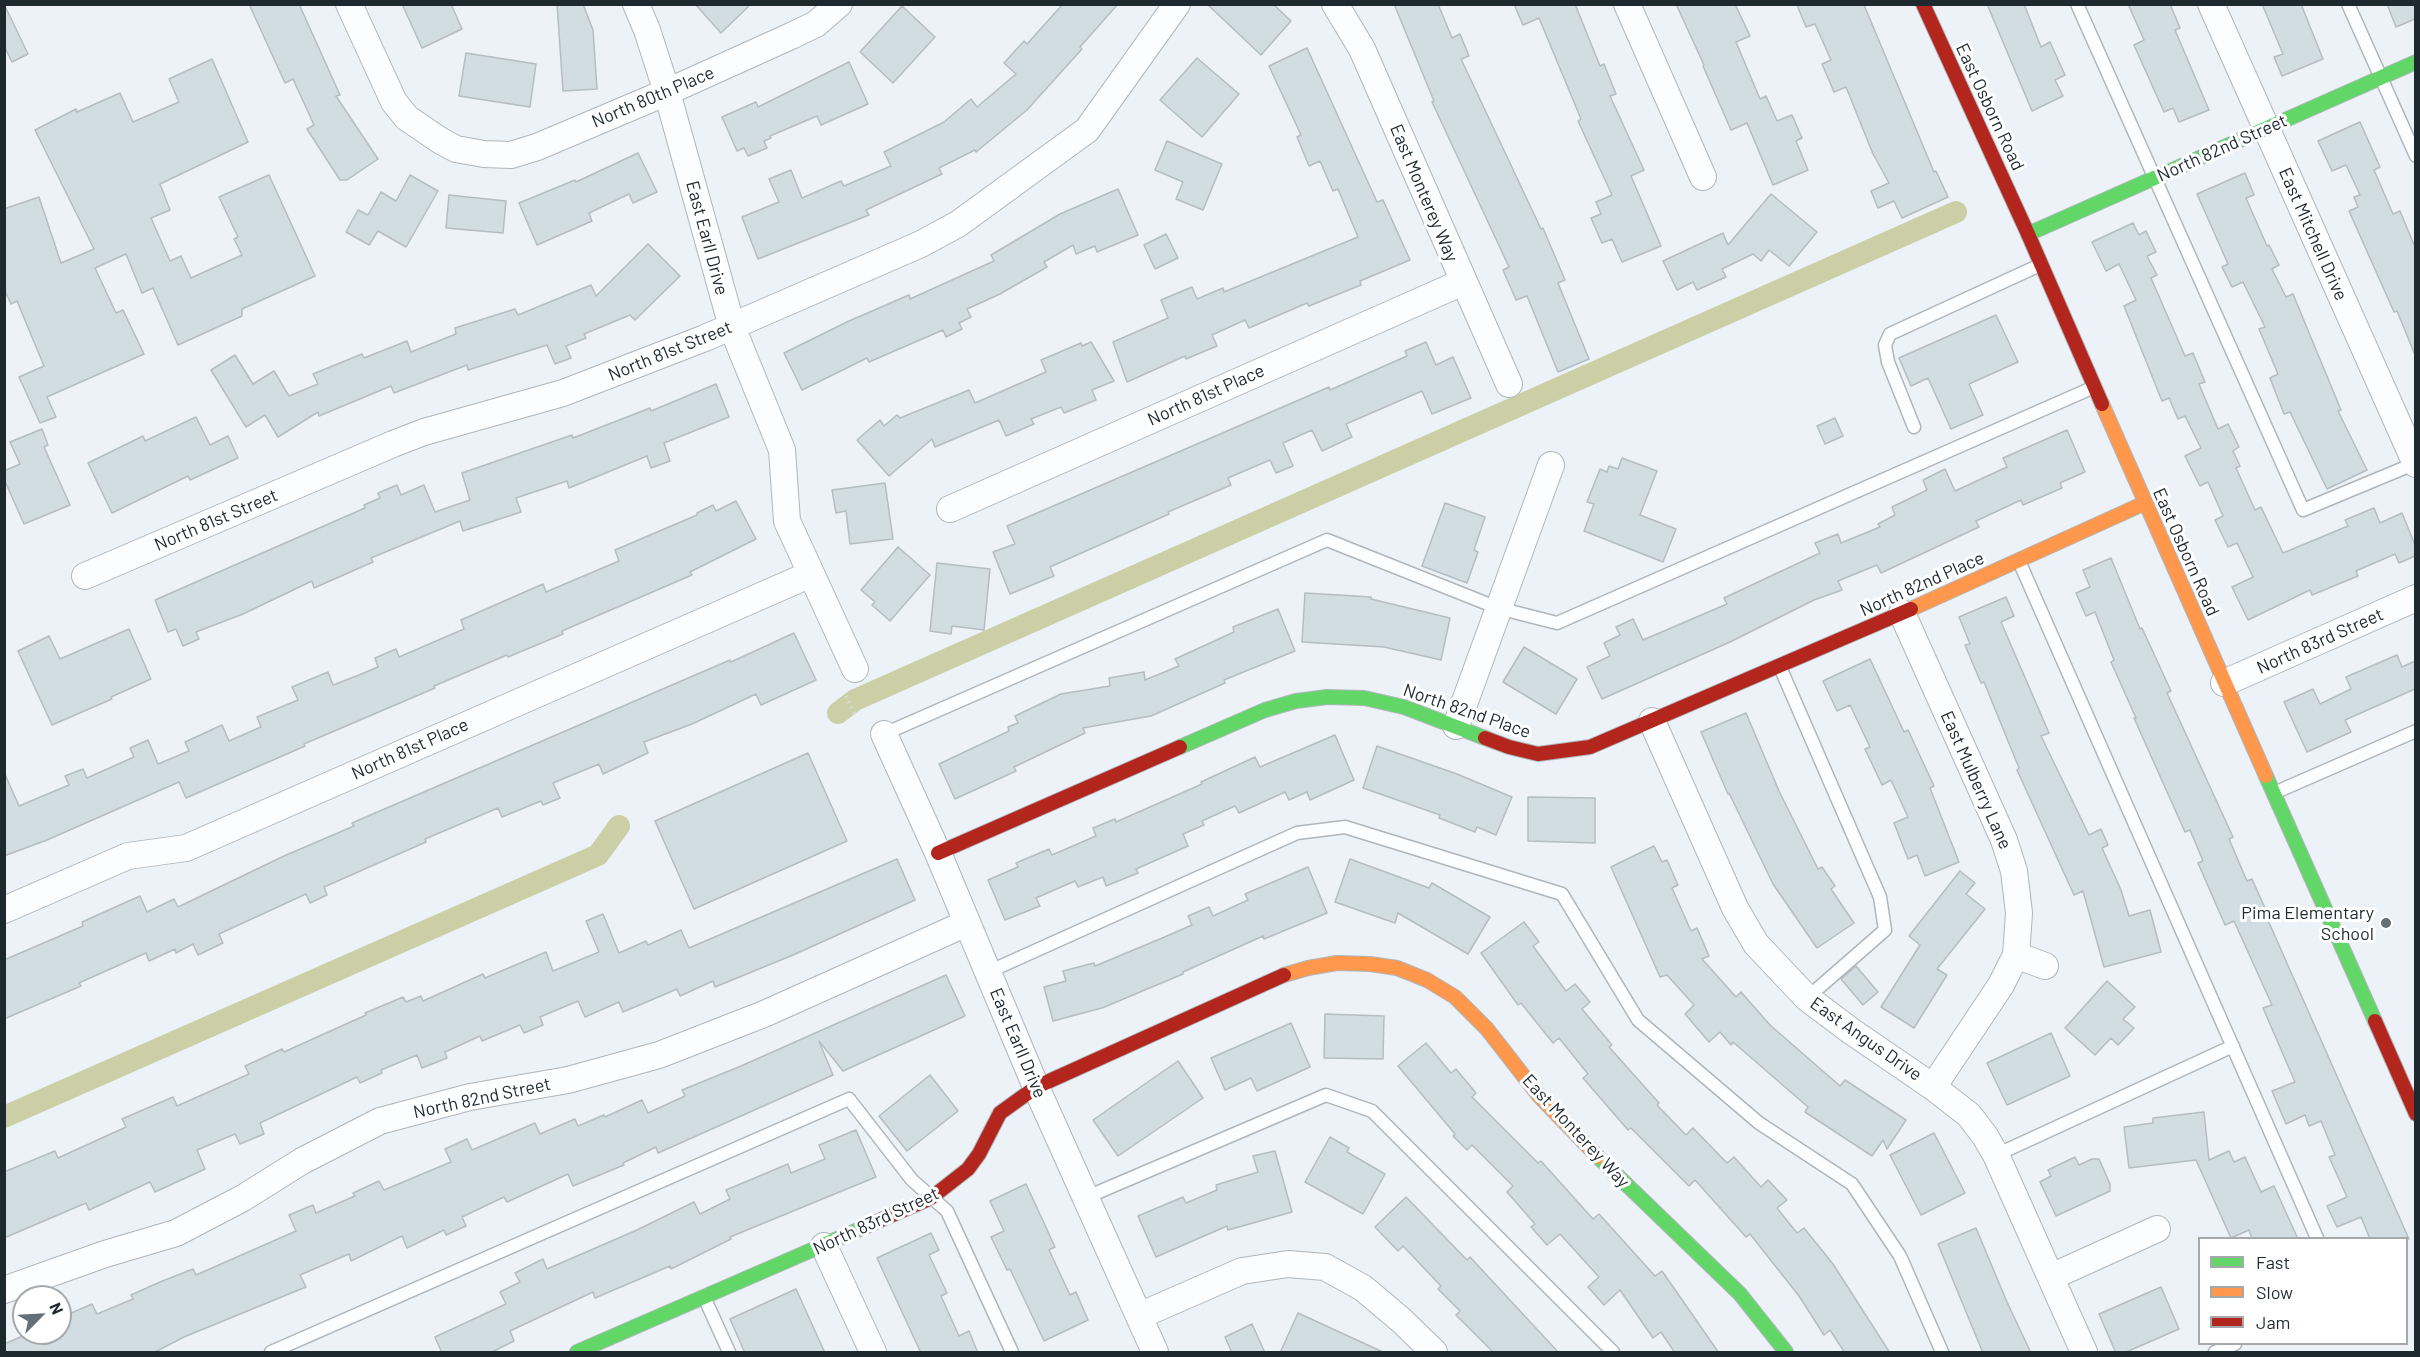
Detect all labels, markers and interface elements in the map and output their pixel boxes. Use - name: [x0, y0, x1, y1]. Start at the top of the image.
- street label: East Osborn Road: [1951, 40, 2029, 174]
- street label: North 80th Place: [589, 61, 717, 133]
- street label: North 82nd Street: [2154, 110, 2290, 186]
- street label: East Monterey Way: [1385, 121, 1463, 265]
- street label: East Mitchell Drive: [2274, 164, 2352, 304]
- street label: East Earll Drive: [681, 178, 733, 298]
- street label: North 81st Street: [605, 316, 735, 386]
- street label: North 81st Place: [1144, 360, 1268, 430]
- street label: North 81st Street: [151, 484, 281, 556]
- street label: East Osborn Road: [2148, 485, 2224, 619]
- street label: North 82nd Place: [1857, 547, 1987, 621]
- street label: North 83rd Street: [2253, 603, 2387, 679]
- street label: North 82nd Place: [1400, 679, 1534, 743]
- street label: East Mulberry Lane: [1936, 708, 2016, 852]
- street label: North 81st Place: [348, 714, 472, 784]
- place label: Pima Elementary School: [2241, 902, 2374, 944]
- marker: Pima Elementary School: [2379, 916, 2393, 930]
- street label: East Earll Drive: [985, 985, 1051, 1101]
- street label: East Angus Drive: [1806, 993, 1926, 1085]
- street label: East Monterey Way: [1518, 1070, 1634, 1192]
- street label: North 82nd Street: [411, 1073, 553, 1123]
- street label: North 83rd Street: [810, 1182, 942, 1260]
- legend: [2198, 1237, 2408, 1345]
- text: Fast: [2256, 1251, 2290, 1273]
- text: Slow: [2256, 1281, 2293, 1303]
- north arrow: [12, 1285, 72, 1345]
- text: N: [46, 1300, 68, 1317]
- text: Jam: [2256, 1311, 2290, 1333]

